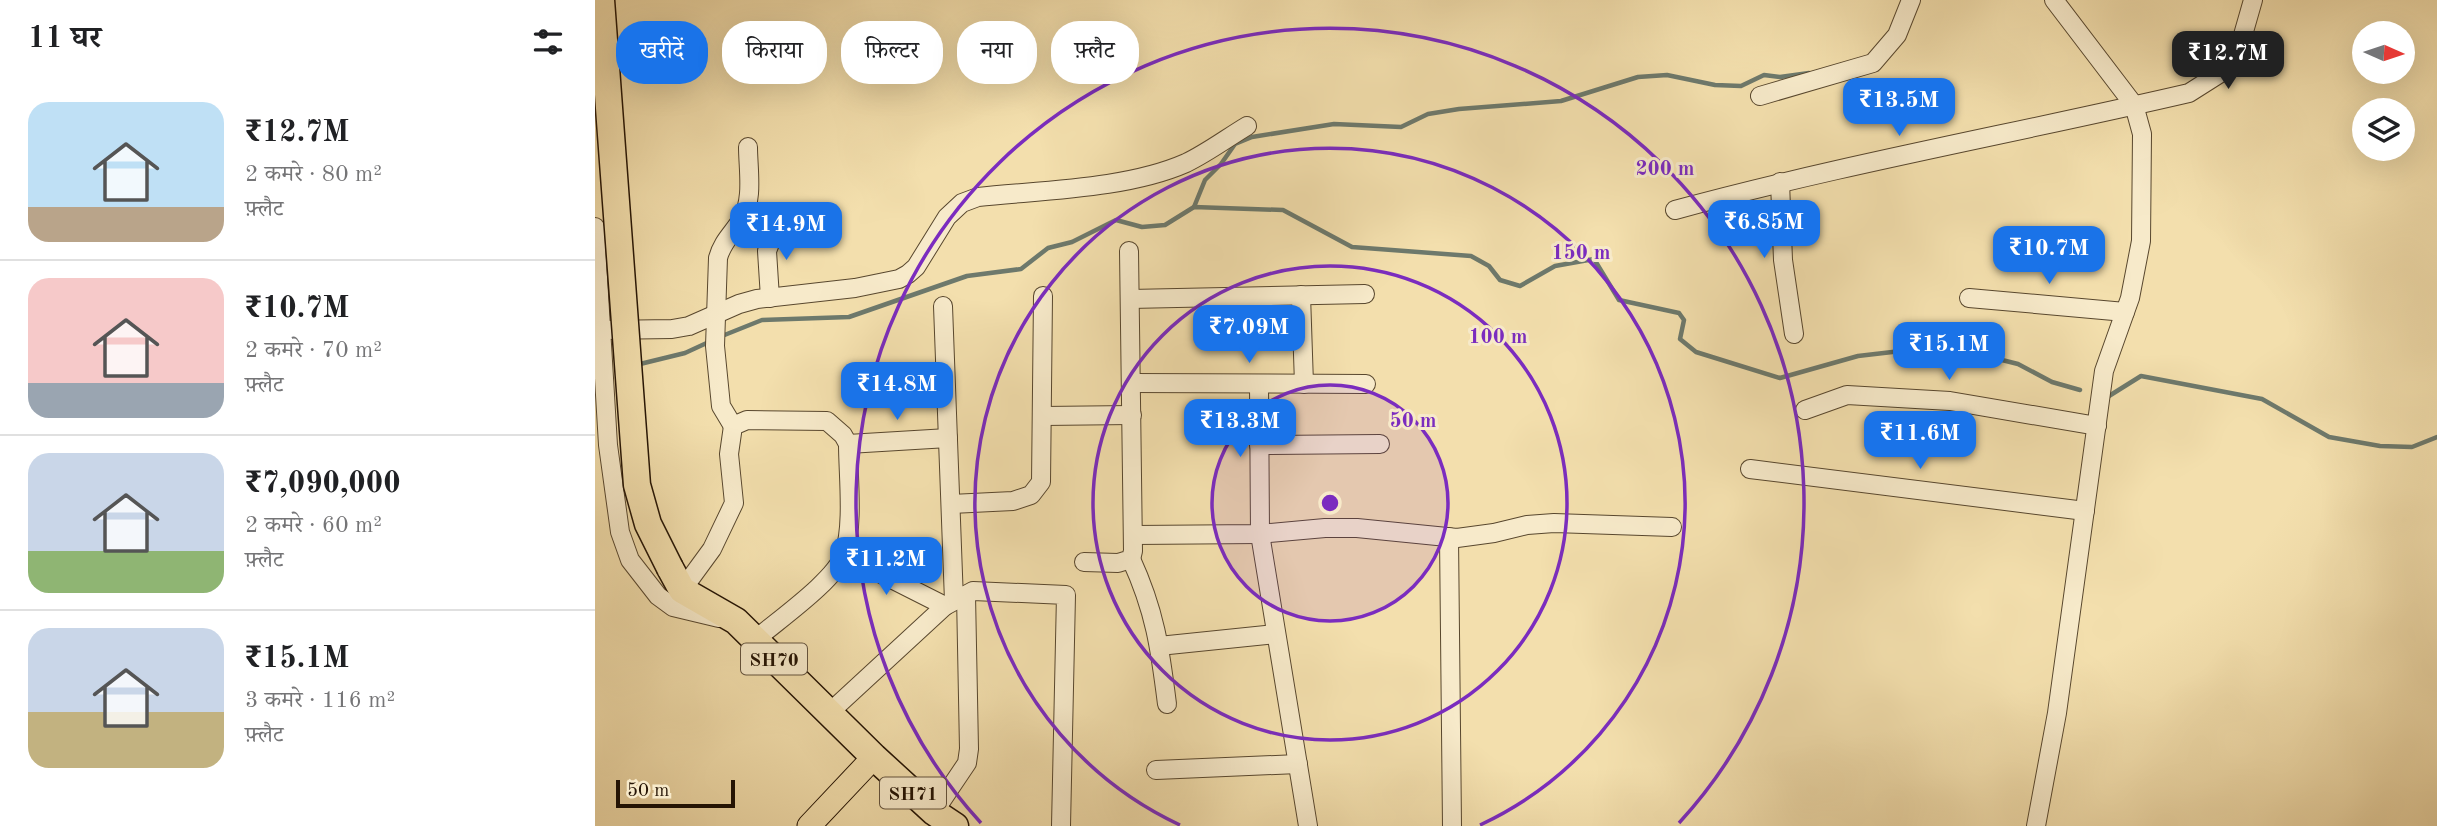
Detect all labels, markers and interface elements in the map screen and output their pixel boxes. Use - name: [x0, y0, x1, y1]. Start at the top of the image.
- chip: खरीदें: [616, 21, 708, 84]
- chip: किराया: [722, 21, 827, 84]
- chip: फ़िल्टर: [841, 21, 943, 84]
- chip: नया: [957, 21, 1037, 84]
- chip: फ़्लैट: [1051, 21, 1139, 84]
- north arrow: [2352, 21, 2415, 84]
- map controls: [2352, 21, 2415, 161]
- icon: filters: [529, 23, 567, 61]
- text: 11 घर: [28, 24, 101, 54]
- pin: ₹12.7M: [2171, 32, 2285, 91]
- text: ₹12.7M: [2188, 42, 2268, 65]
- pin: ₹13.5M: [1842, 78, 1956, 138]
- text: ₹13.5M: [1859, 89, 1939, 112]
- button: layers: [2352, 98, 2415, 161]
- text: ₹12.7M: [245, 118, 349, 148]
- icon: home: [84, 130, 168, 214]
- text: 200 m: [1635, 159, 1695, 180]
- text: 2 कमरे · 80 m²: [245, 163, 382, 186]
- text: फ़्लैट: [245, 198, 283, 221]
- pin: ₹6.85M: [1707, 201, 1821, 260]
- pin: ₹14.9M: [729, 202, 843, 262]
- text: ₹6.85M: [1724, 211, 1804, 234]
- text: ₹14.9M: [746, 213, 826, 236]
- pin: ₹10.7M: [1992, 226, 2106, 286]
- text: ₹10.7M: [2009, 237, 2089, 260]
- text: 150 m: [1551, 243, 1611, 264]
- text: ₹10.7M: [245, 294, 349, 324]
- icon: home: [84, 306, 168, 390]
- pin: ₹7.09M: [1192, 306, 1306, 365]
- text: ₹7.09M: [1209, 316, 1289, 339]
- pin: ₹15.1M: [1892, 322, 2006, 382]
- text: 100 m: [1468, 327, 1528, 348]
- text: ₹15.1M: [1909, 333, 1989, 356]
- text: 2 कमरे · 70 m²: [245, 339, 382, 362]
- pin: ₹14.8M: [840, 362, 954, 422]
- text: ₹14.8M: [857, 373, 937, 396]
- text: फ़्लैट: [245, 374, 283, 397]
- pin: ₹13.3M: [1183, 400, 1297, 459]
- text: ₹13.3M: [1200, 410, 1280, 433]
- text: 50 m: [1389, 411, 1437, 432]
- pin: ₹11.6M: [1863, 412, 1977, 471]
- text: ₹11.6M: [1880, 422, 1960, 445]
- text: ₹7,090,000: [245, 469, 401, 499]
- icon: home: [84, 481, 168, 565]
- centre of rings: [1318, 491, 1342, 515]
- text: 2 कमरे · 60 m²: [245, 514, 382, 537]
- pin: ₹11.2M: [829, 538, 943, 597]
- text: ₹11.2M: [846, 548, 926, 571]
- text: फ़्लैट: [245, 549, 283, 572]
- text: ₹15.1M: [245, 644, 349, 674]
- road number: SH70: [741, 644, 807, 674]
- icon: home: [84, 656, 168, 740]
- text: 3 कमरे · 116 m²: [245, 689, 395, 712]
- text: फ़्लैट: [245, 724, 283, 747]
- scale bar: [616, 777, 735, 809]
- road number: SH71: [880, 778, 946, 808]
- text: 50 m: [627, 782, 669, 801]

